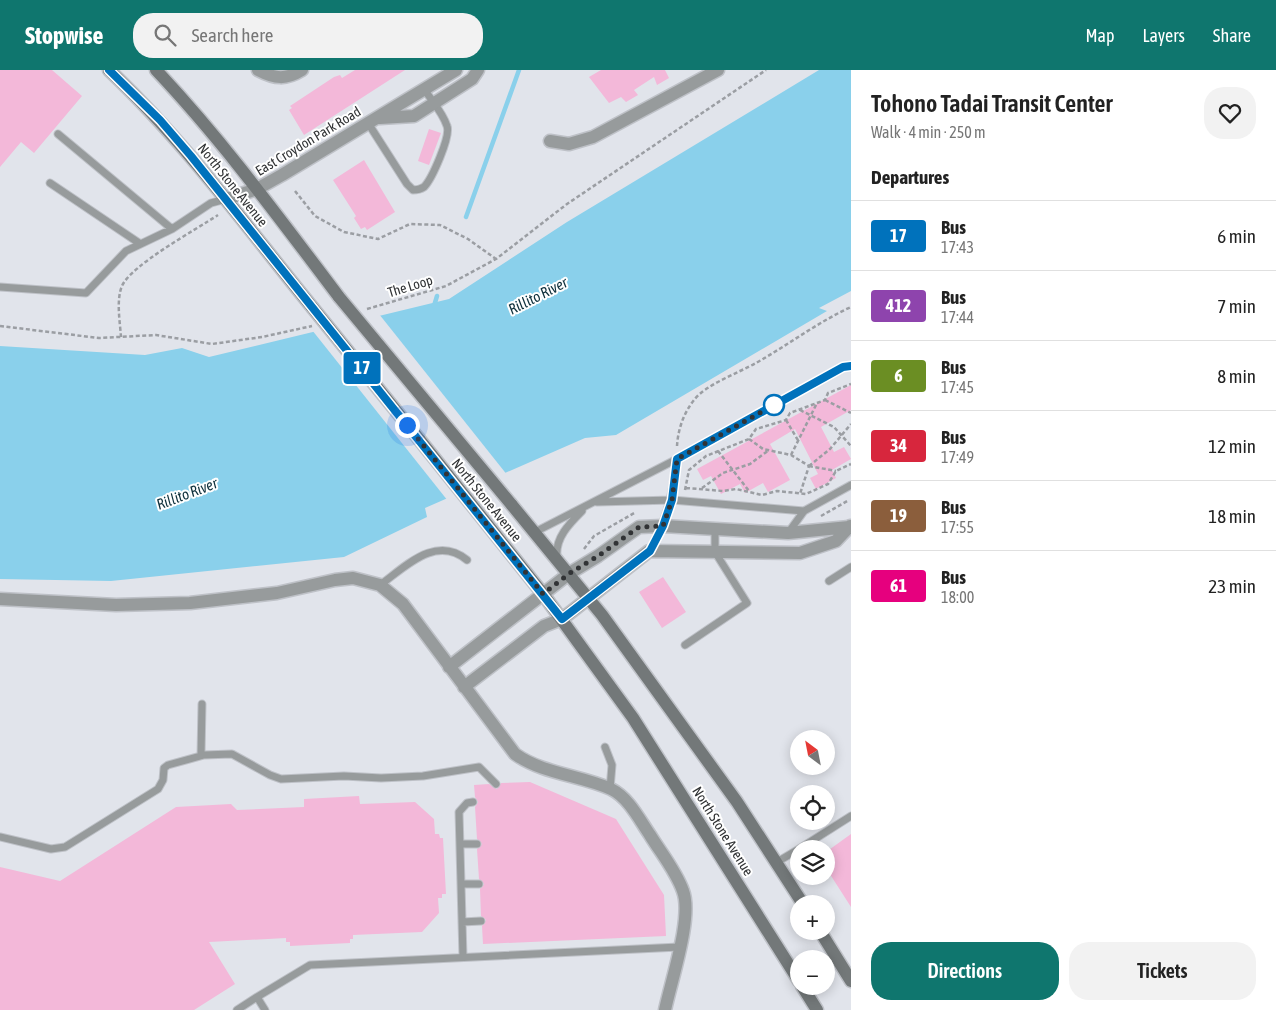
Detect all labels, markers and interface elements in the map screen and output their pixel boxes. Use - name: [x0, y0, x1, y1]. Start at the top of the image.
- search box: [133, 13, 483, 58]
- icon: search: [151, 21, 179, 49]
- text: Stopwise: [25, 22, 103, 49]
- text: Search here: [191, 24, 273, 46]
- text: Map: [1085, 25, 1114, 46]
- text: Layers: [1142, 25, 1185, 46]
- text: Share: [1213, 25, 1251, 46]
- button: heart: [1204, 87, 1256, 139]
- text: Tohono Tadai Transit Center: [871, 90, 1113, 117]
- street label: East Croydon Park Road: [253, 103, 363, 179]
- text: Walk · 4 min · 250 m: [871, 123, 985, 141]
- street label: North Stone Avenue: [195, 140, 271, 230]
- text: Departures: [871, 166, 949, 188]
- text: Bus: [941, 216, 966, 238]
- text: 17: [890, 225, 907, 246]
- text: 6 min: [1217, 225, 1256, 247]
- text: 17:43: [941, 238, 974, 256]
- street label: The Loop: [386, 271, 435, 300]
- water label: Rillito River: [505, 273, 571, 318]
- text: Bus: [941, 286, 966, 308]
- text: 412: [886, 295, 911, 316]
- text: 7 min: [1217, 295, 1256, 317]
- text: 17:44: [941, 308, 974, 326]
- line badge: 17: [340, 352, 384, 384]
- text: Bus: [941, 356, 966, 378]
- text: 17: [354, 357, 370, 378]
- text: 6: [894, 365, 903, 386]
- text: 8 min: [1217, 365, 1256, 387]
- text: 17:45: [941, 378, 974, 396]
- unlabelled marker: [763, 394, 785, 416]
- your location: [395, 413, 420, 438]
- text: Bus: [941, 426, 966, 448]
- text: 34: [890, 435, 907, 456]
- text: 12 min: [1208, 435, 1256, 457]
- text: 17:49: [941, 448, 974, 466]
- street label: North Stone Avenue: [449, 455, 525, 545]
- water label: Rillito River: [154, 474, 220, 513]
- text: Bus: [941, 496, 966, 518]
- text: 19: [890, 505, 907, 526]
- text: 18 min: [1208, 505, 1256, 527]
- text: 17:55: [941, 518, 974, 536]
- text: Bus: [941, 566, 966, 588]
- text: 61: [890, 575, 907, 596]
- text: 23 min: [1208, 575, 1256, 597]
- text: 18:00: [941, 588, 974, 606]
- north arrow: [790, 730, 835, 775]
- map controls: [790, 730, 835, 995]
- street label: North Stone Avenue: [689, 784, 757, 878]
- button: locate: [790, 785, 835, 830]
- button: layers: [790, 840, 835, 885]
- button: +: [790, 895, 835, 940]
- button: Directions: [871, 942, 1059, 1000]
- button: Tickets: [1069, 942, 1256, 1000]
- button: −: [790, 950, 835, 995]

